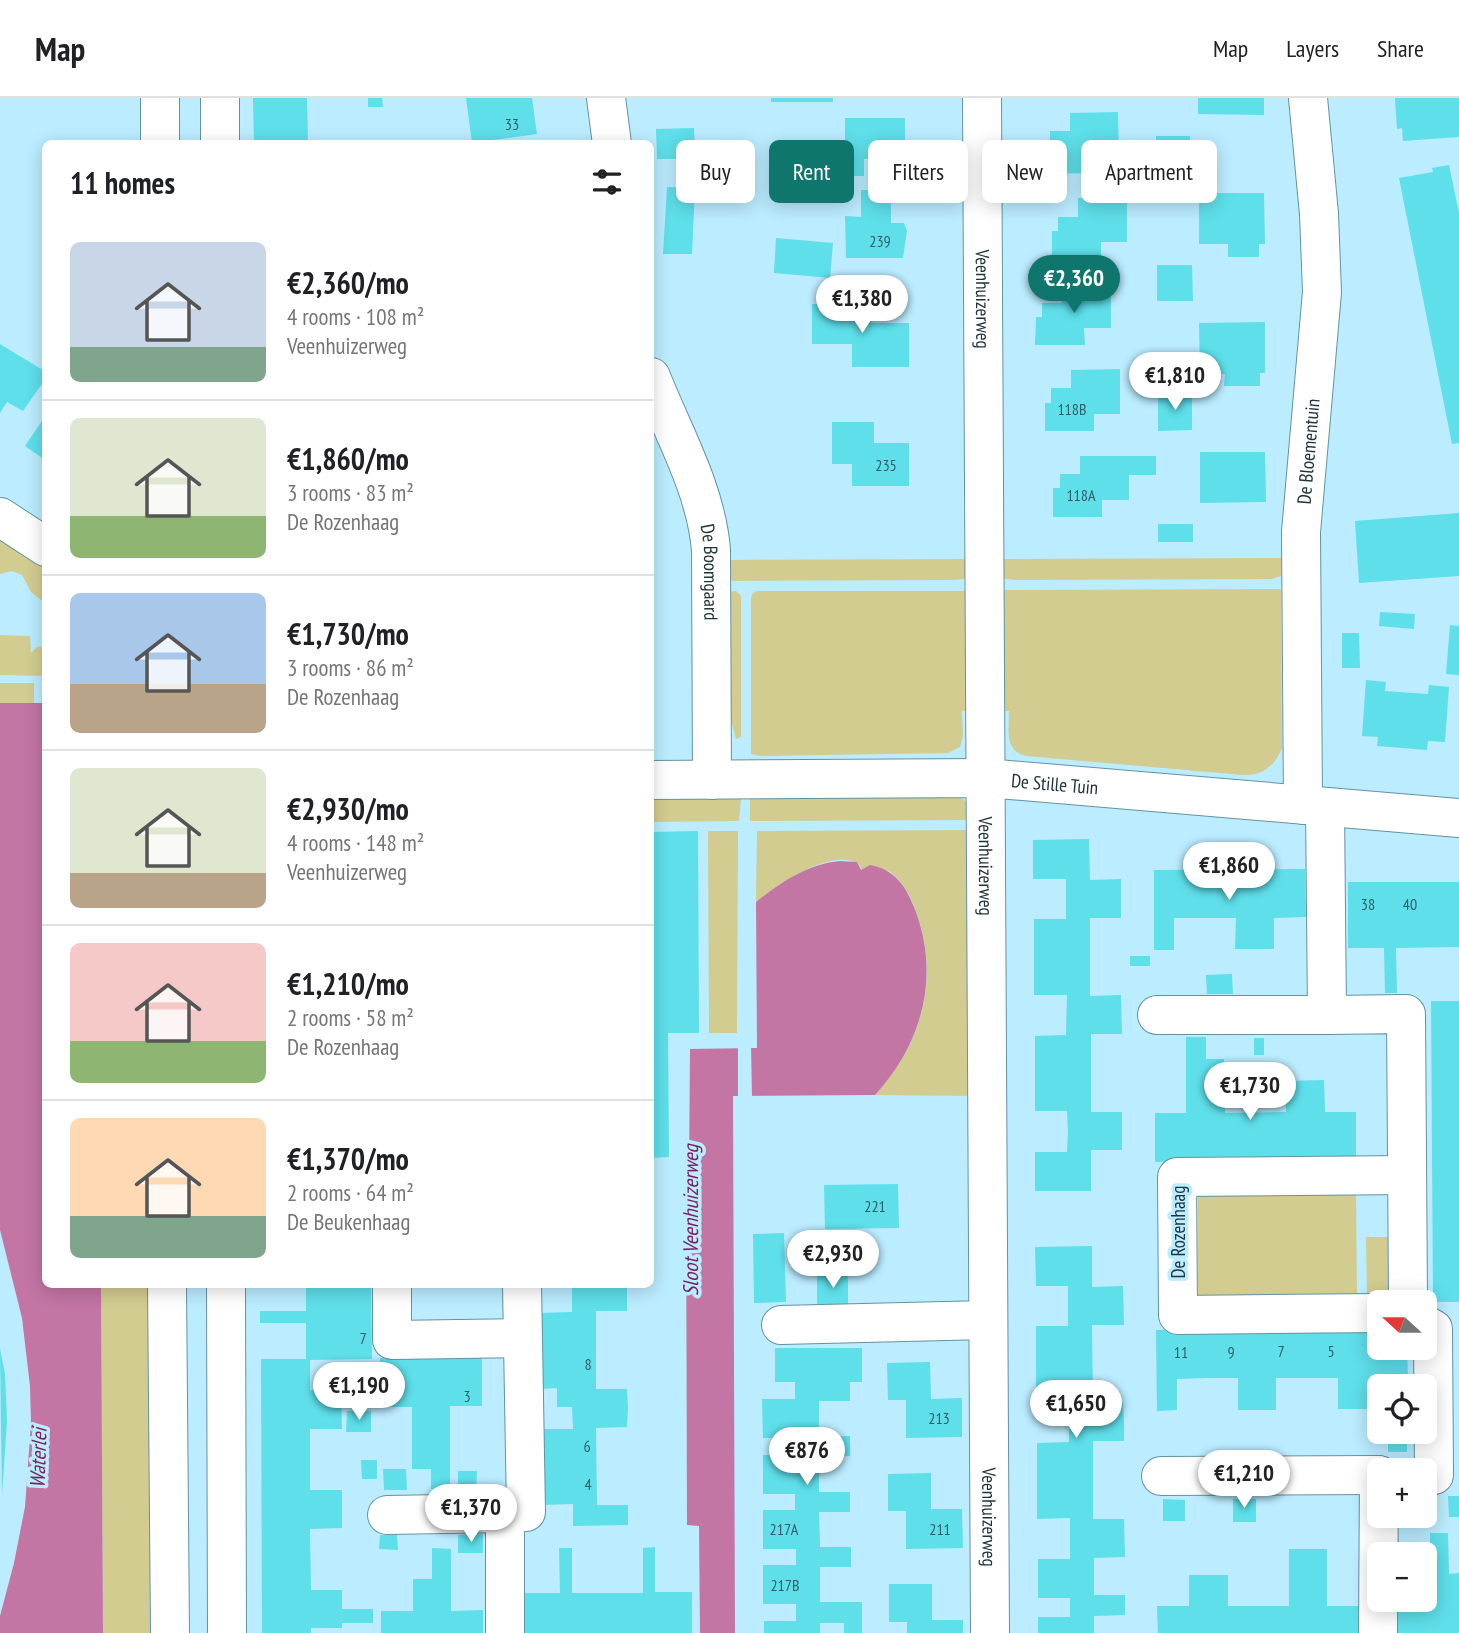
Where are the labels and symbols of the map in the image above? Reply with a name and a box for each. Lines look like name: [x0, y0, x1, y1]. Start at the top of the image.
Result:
house number: 33: [505, 114, 519, 134]
house number: 239: [869, 231, 891, 251]
street label: Veenhuizerweg: [971, 248, 995, 349]
pin: €2,360: [1017, 256, 1131, 315]
pin: €1,380: [805, 275, 919, 335]
pin: €1,810: [1118, 352, 1232, 412]
street label: De Bloementuin: [1291, 398, 1325, 505]
house number: 118B: [1057, 399, 1087, 419]
house number: 235: [875, 455, 897, 475]
house number: 118A: [1066, 485, 1096, 505]
street label: De Boomgaard: [695, 522, 723, 620]
street label: De Stille Tuin: [1010, 768, 1099, 799]
street label: Veenhuizerweg: [974, 815, 998, 916]
pin: €1,860: [1172, 842, 1286, 902]
house number: 38: [1361, 894, 1375, 914]
house number: 40: [1403, 894, 1417, 914]
pin: €1,730: [1193, 1062, 1307, 1122]
water label: Sloot Veenhuizerweg: [677, 1142, 704, 1296]
street label: De Rozenhaag: [1166, 1186, 1190, 1278]
house number: 221: [864, 1196, 886, 1216]
pin: €2,930: [776, 1230, 890, 1290]
north arrow: [1367, 1290, 1437, 1360]
house number: 7: [359, 1328, 367, 1348]
house number: 7: [1277, 1341, 1285, 1361]
house number: 5: [1327, 1341, 1335, 1361]
house number: 11: [1174, 1342, 1188, 1362]
house number: 9: [1227, 1342, 1235, 1362]
house number: 8: [584, 1354, 592, 1374]
pin: €1,190: [302, 1362, 416, 1422]
pin: €1,650: [1019, 1380, 1133, 1440]
house number: 3: [463, 1386, 471, 1406]
house number: 213: [928, 1408, 950, 1428]
water label: Waterlei: [23, 1425, 53, 1488]
pin: €876: [766, 1428, 848, 1487]
house number: 6: [583, 1436, 591, 1456]
pin: €1,210: [1187, 1450, 1301, 1510]
street label: Veenhuizerweg: [977, 1466, 1002, 1567]
house number: 4: [584, 1474, 592, 1494]
pin: €1,370: [414, 1484, 528, 1544]
house number: 217A: [770, 1519, 799, 1539]
house number: 211: [929, 1519, 951, 1539]
house number: 217B: [770, 1575, 800, 1595]

